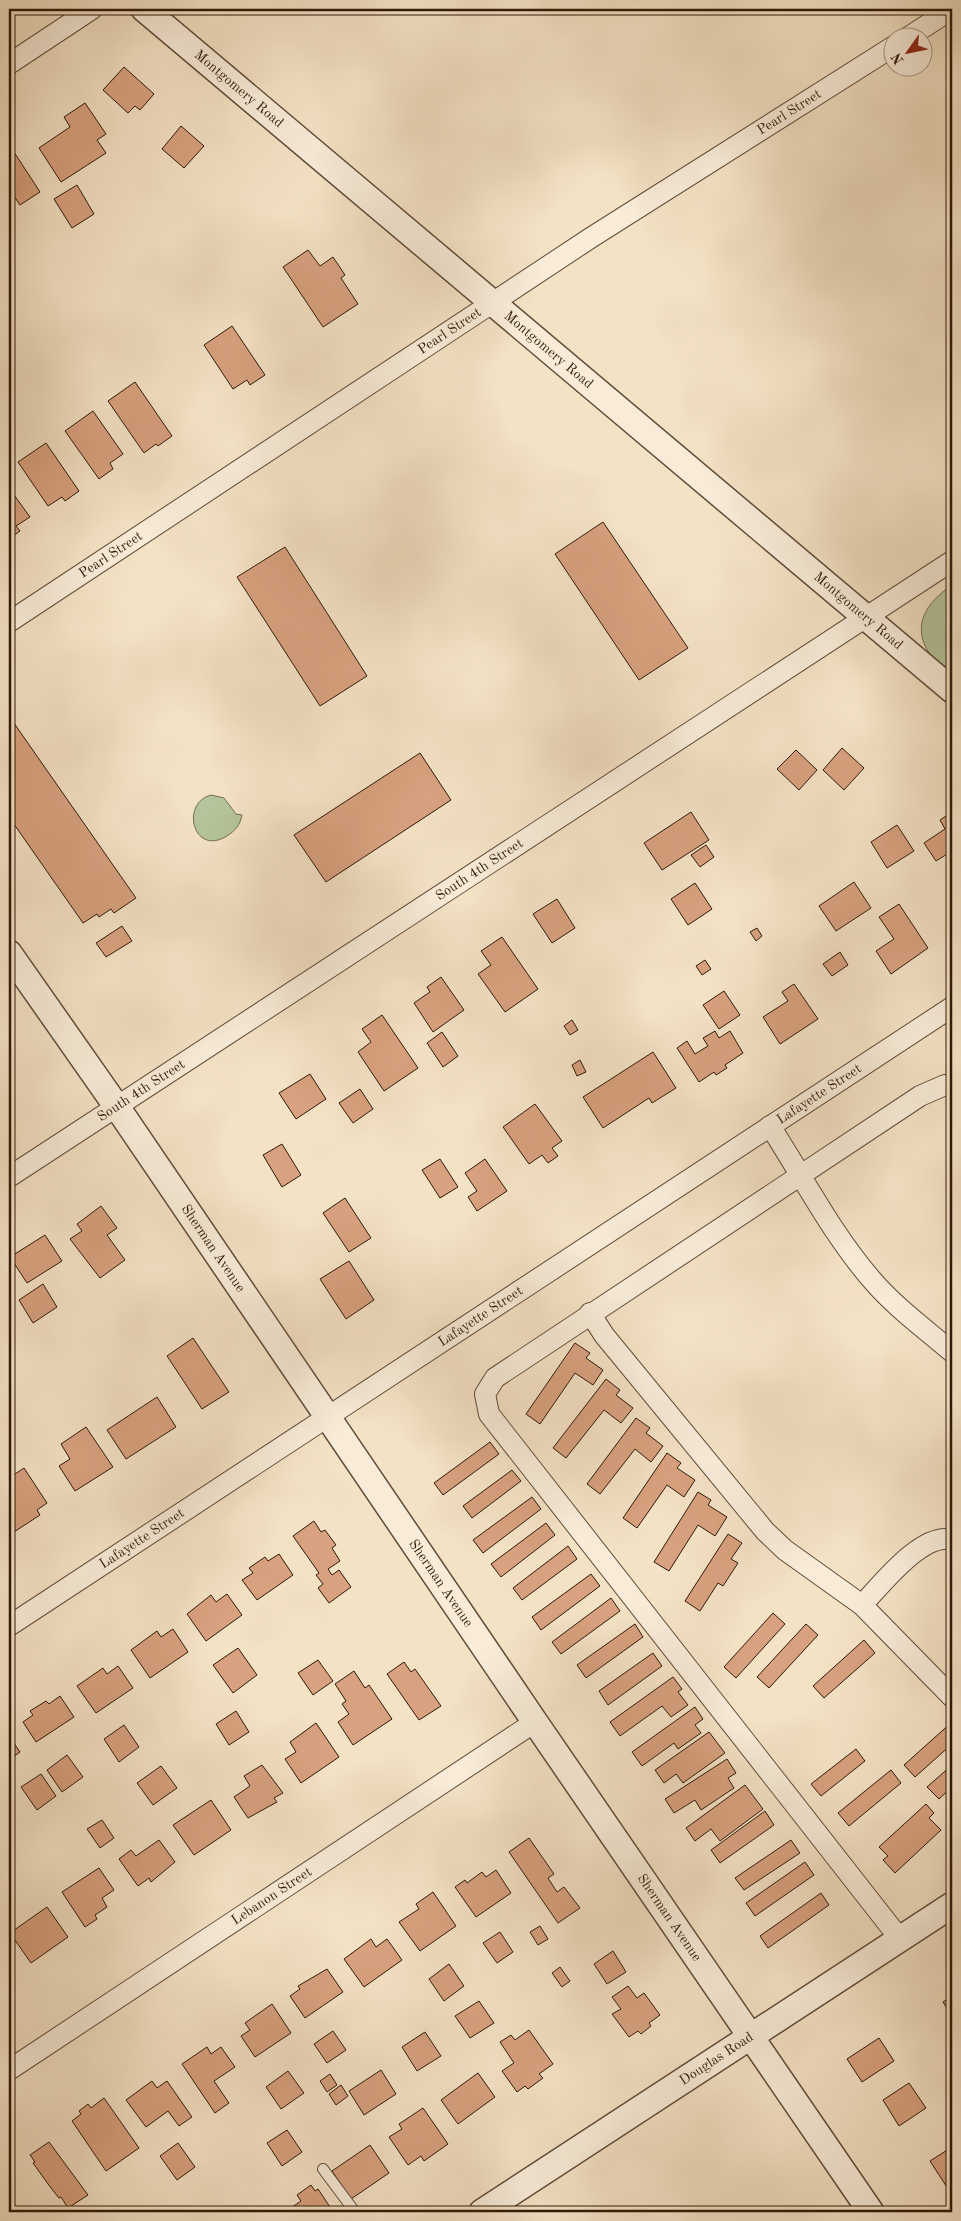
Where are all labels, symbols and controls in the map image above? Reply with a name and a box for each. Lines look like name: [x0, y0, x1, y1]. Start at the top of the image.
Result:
north arrow: [884, 28, 934, 78]
street label: Montgomery Road: [192, 48, 286, 130]
text: N: [889, 50, 907, 67]
street label: Pearl Street: [755, 87, 824, 138]
street label: Pearl Street: [415, 305, 484, 357]
street label: Montgomery Road: [501, 309, 596, 391]
street label: Pearl Street: [77, 529, 145, 581]
street label: Montgomery Road: [811, 570, 905, 652]
street label: South 4th Street: [433, 836, 526, 903]
street label: South 4th Street: [95, 1057, 188, 1124]
street label: Lafayette Street: [774, 1061, 864, 1127]
street label: Sherman Avenue: [178, 1202, 248, 1295]
street label: Lafayette Street: [436, 1284, 525, 1349]
street label: Lafayette Street: [97, 1506, 187, 1572]
street label: Sherman Avenue: [406, 1537, 475, 1630]
street label: Lebanon Street: [229, 1865, 314, 1928]
street label: Sherman Avenue: [634, 1871, 704, 1964]
street label: Douglas Road: [677, 2030, 756, 2088]

